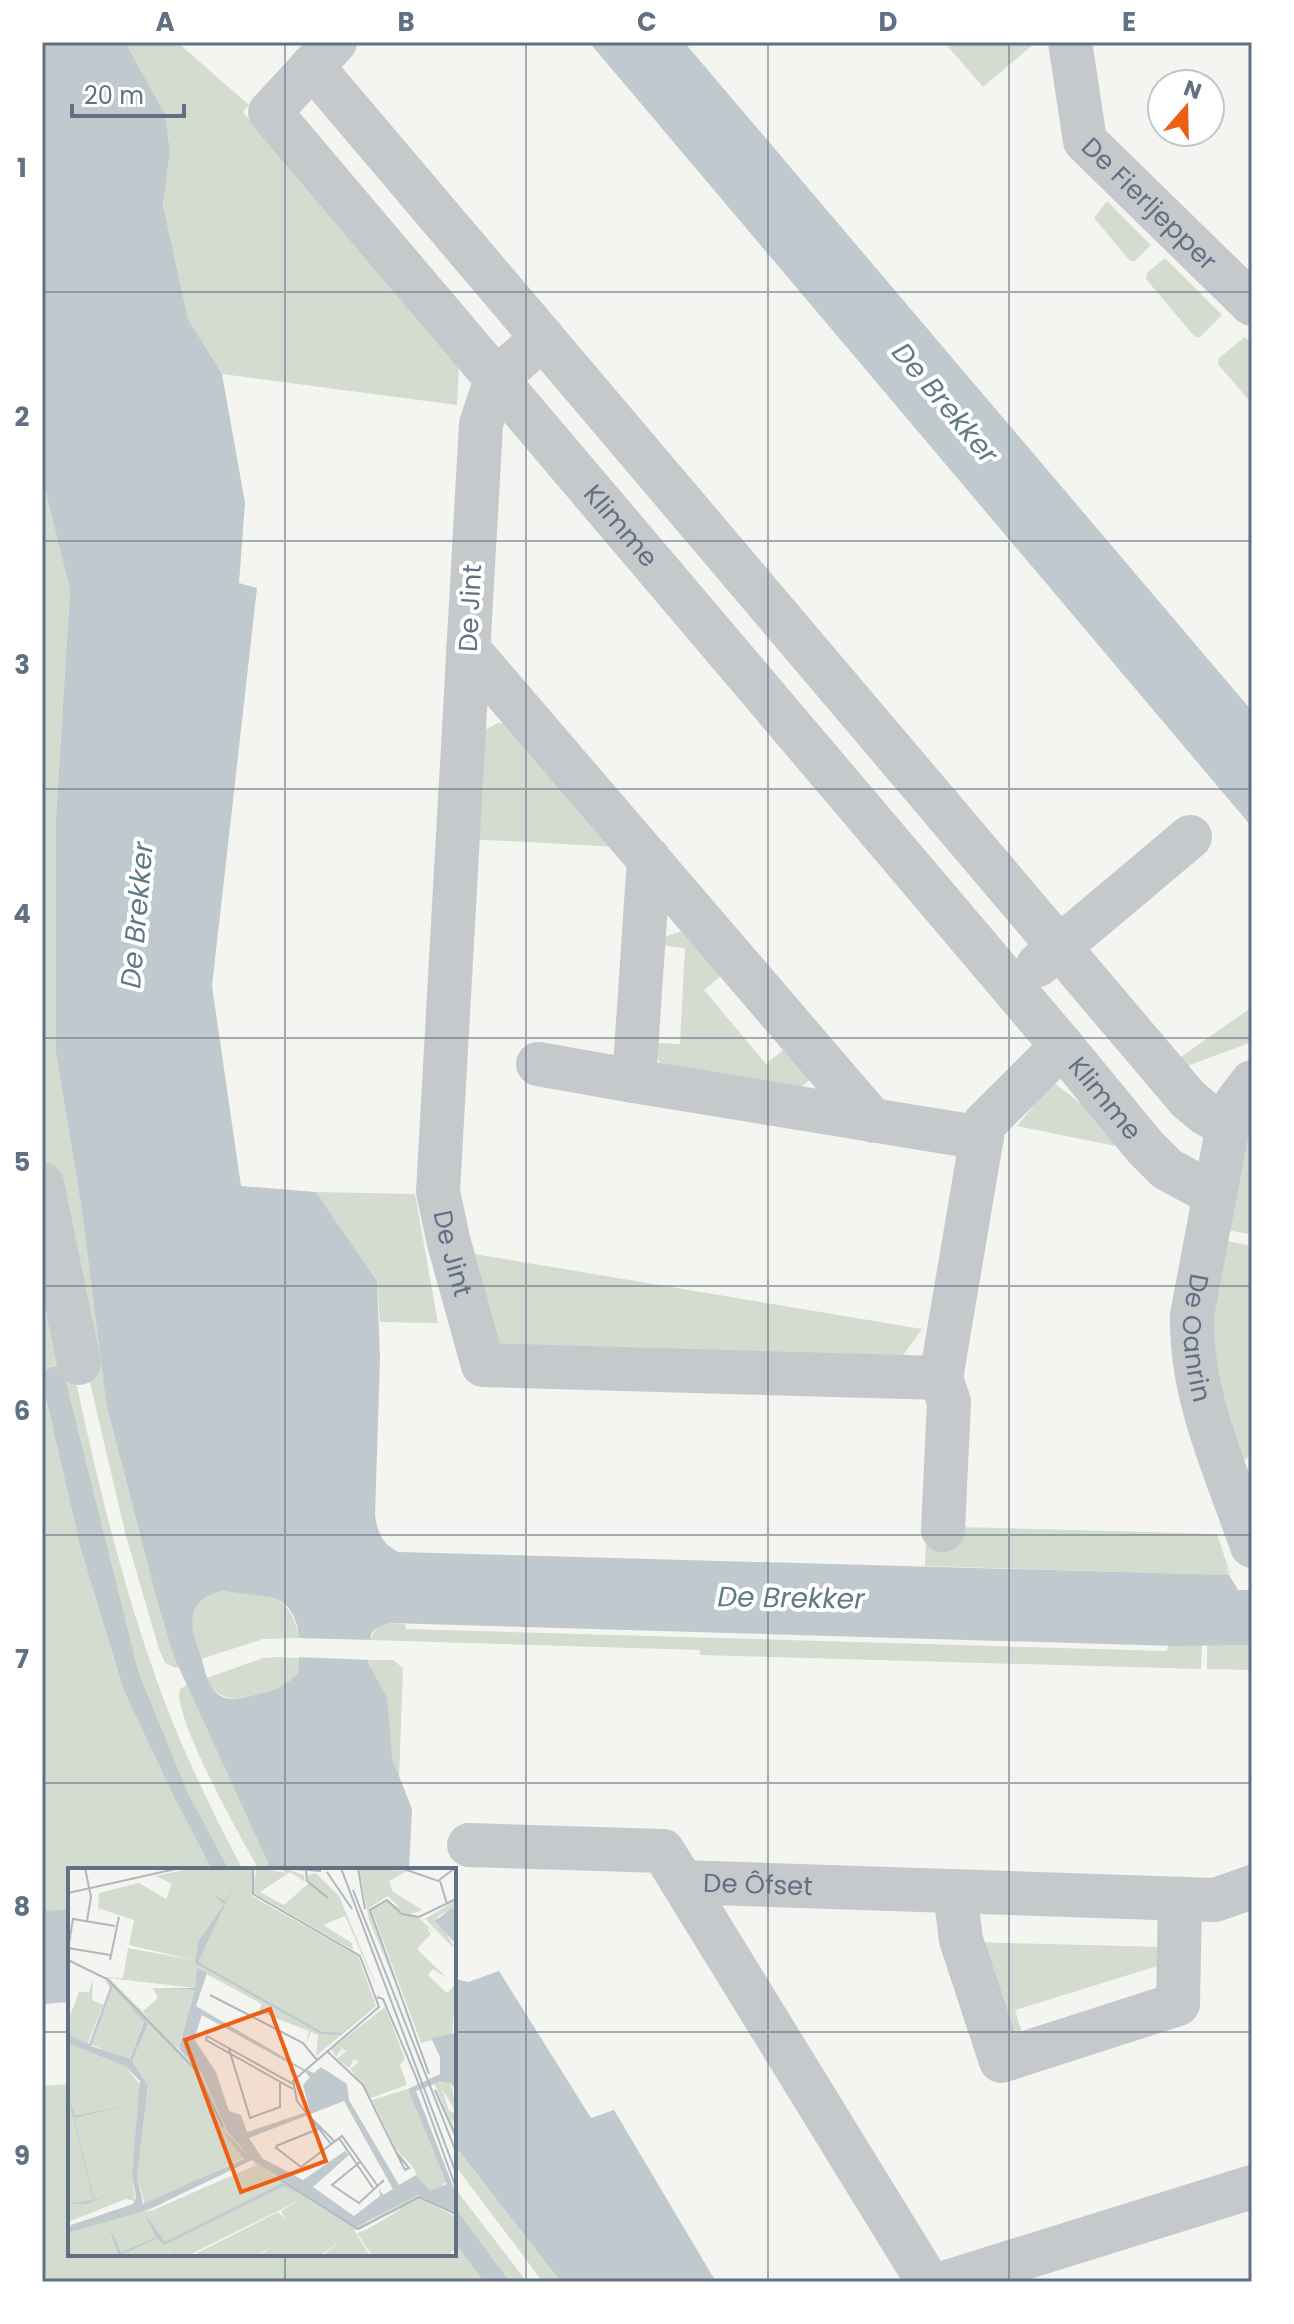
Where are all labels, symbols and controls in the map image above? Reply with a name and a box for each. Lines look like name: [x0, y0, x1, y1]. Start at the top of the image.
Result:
text: A: [155, 4, 175, 40]
text: B: [397, 4, 415, 40]
text: C: [637, 4, 657, 40]
text: D: [879, 4, 898, 40]
text: E: [1122, 4, 1136, 40]
scale bar: [72, 68, 184, 118]
north arrow: [1146, 68, 1226, 148]
text: N: [1180, 72, 1206, 107]
text: 20 m: [84, 79, 144, 112]
street label: De Fierljepper: [1073, 129, 1225, 278]
text: 1: [17, 150, 27, 186]
water label: De Brekker: [883, 334, 1008, 472]
text: 2: [15, 399, 30, 435]
street label: Klimme: [575, 477, 666, 575]
street label: De Jint: [450, 563, 490, 653]
text: 3: [14, 647, 30, 683]
water label: De Brekker: [111, 839, 163, 990]
text: 4: [13, 896, 31, 932]
street label: Klimme: [1060, 1049, 1150, 1148]
text: 5: [14, 1144, 30, 1180]
street label: De Jint: [424, 1207, 481, 1301]
street label: De Oanrin: [1174, 1271, 1220, 1405]
text: 6: [14, 1393, 30, 1429]
water label: De Brekker: [717, 1577, 865, 1619]
text: 7: [15, 1641, 29, 1677]
street label: De Ôfset: [703, 1865, 813, 1904]
inset map: [68, 1868, 456, 2256]
text: 8: [14, 1889, 30, 1925]
text: 9: [14, 2138, 30, 2174]

